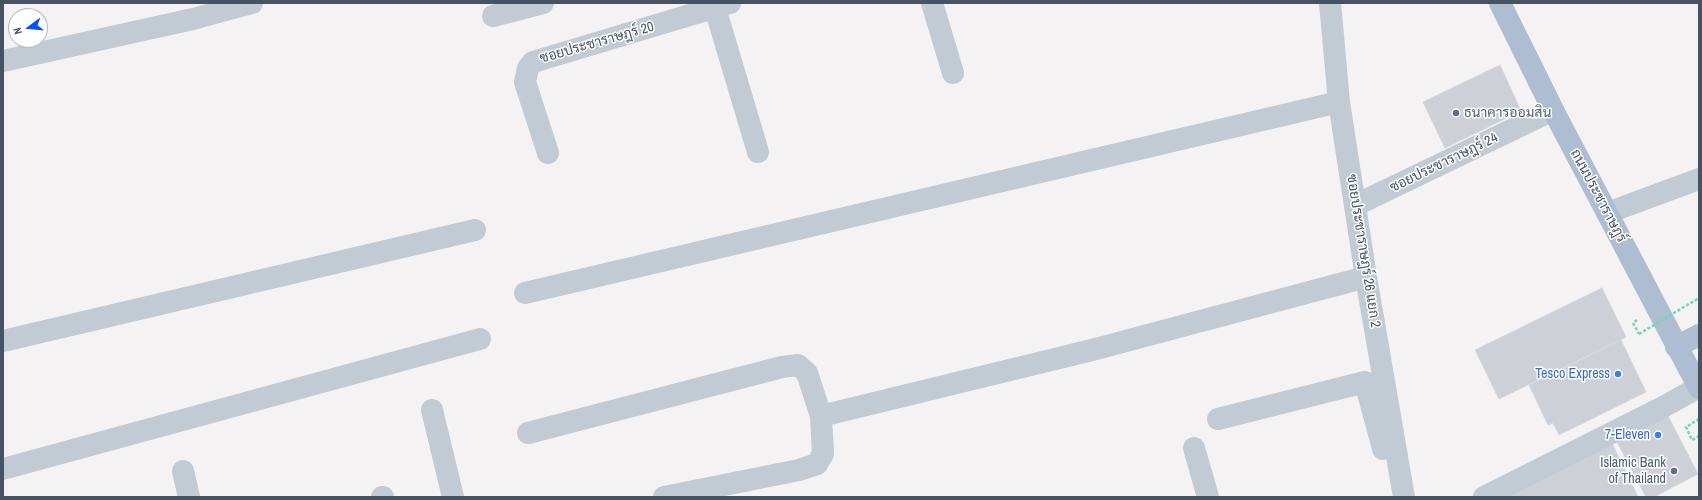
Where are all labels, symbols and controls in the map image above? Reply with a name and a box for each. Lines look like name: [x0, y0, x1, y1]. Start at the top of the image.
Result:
north arrow: [8, 8, 48, 48]
street label: ซอยประชาราษฎร์ 20: [538, 19, 656, 67]
text: N: [10, 26, 25, 36]
place label: ธนาคารออมสิน: [1464, 105, 1551, 121]
marker: ธนาคารออมสิน: [1451, 108, 1461, 118]
street label: ซอยประชาราษฎร์ 24: [1387, 130, 1501, 196]
street label: ถนนประชาราษฎร์: [1566, 147, 1630, 245]
street label: ซอยประชาราษฎร์ 26 แยก 2: [1343, 173, 1383, 329]
place label: Tesco Express: [1535, 366, 1610, 382]
marker: Tesco Express: [1613, 369, 1623, 379]
place label: 7-Eleven: [1605, 427, 1650, 443]
marker: 7-Eleven: [1653, 430, 1663, 440]
place label: Islamic Bank of Thailand: [1600, 455, 1666, 488]
marker: Islamic Bank of Thailand: [1669, 466, 1679, 476]

